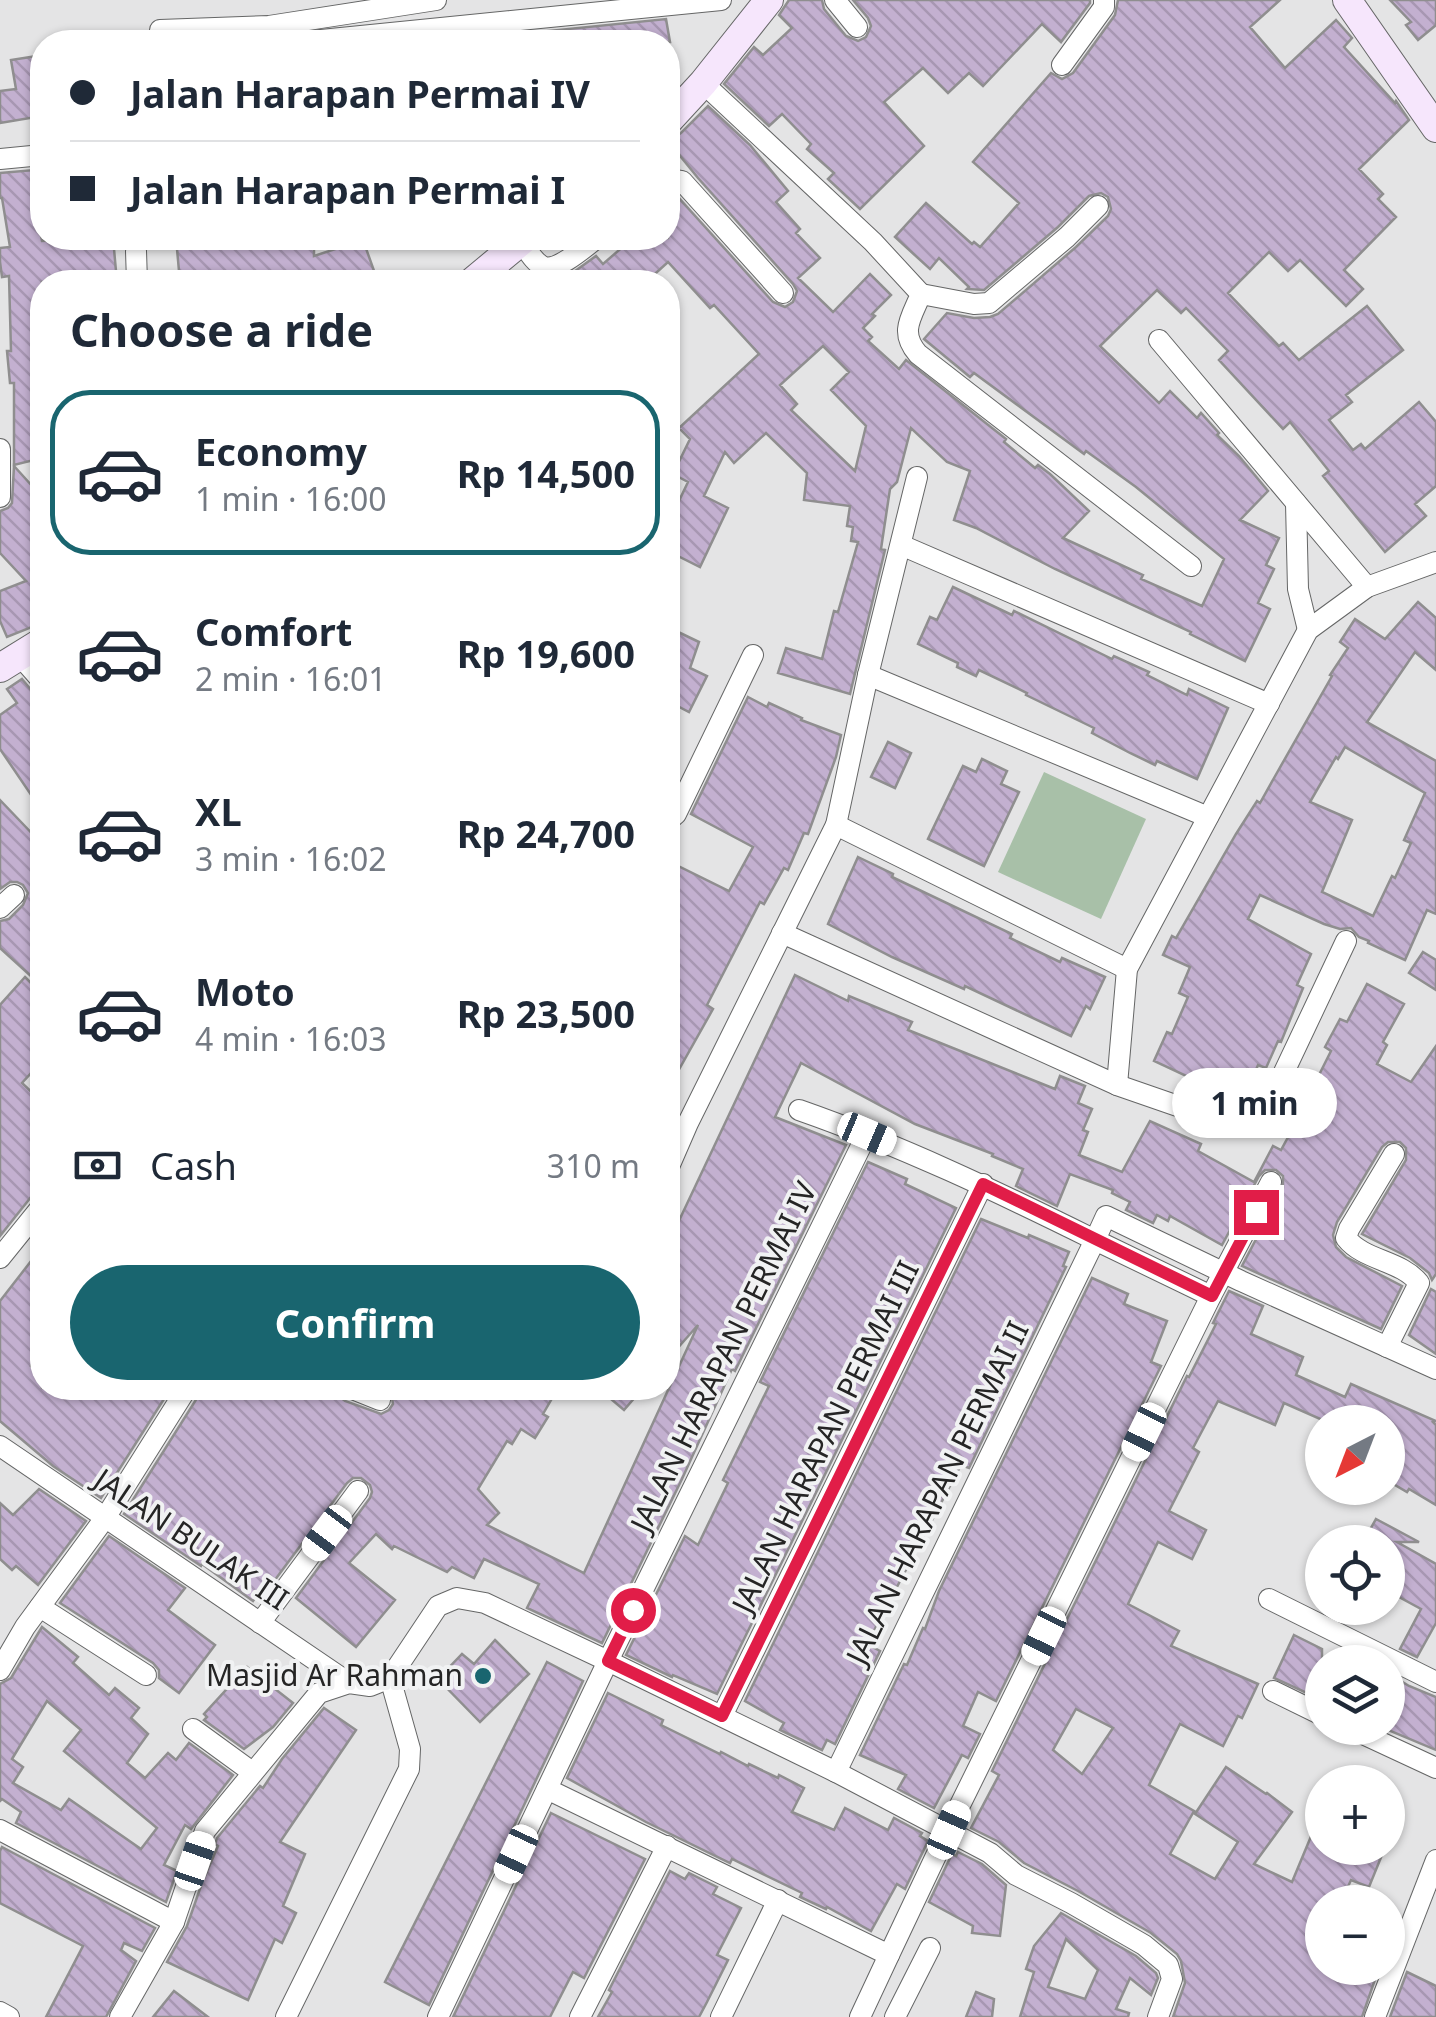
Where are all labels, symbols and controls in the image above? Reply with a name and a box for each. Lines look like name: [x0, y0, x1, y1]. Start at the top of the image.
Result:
text: Jalan Harapan Permai IV: [130, 67, 590, 119]
text: Jalan Harapan Permai I: [130, 163, 565, 215]
text: Choose a ride: [70, 299, 373, 360]
text: Economy: [195, 425, 367, 477]
icon: car: [75, 428, 165, 518]
text: Rp 14,500: [457, 447, 635, 499]
text: 1 min · 16:00: [195, 477, 387, 520]
text: Comfort: [195, 605, 352, 657]
icon: car: [75, 608, 165, 698]
text: Rp 19,600: [457, 627, 635, 679]
text: 2 min · 16:01: [195, 657, 387, 700]
text: XL: [195, 785, 242, 837]
icon: car: [75, 788, 165, 878]
text: Rp 24,700: [457, 807, 635, 859]
text: 3 min · 16:02: [195, 837, 387, 880]
text: Moto: [195, 965, 295, 1017]
icon: car: [75, 968, 165, 1058]
text: Rp 23,500: [457, 987, 635, 1039]
text: 4 min · 16:03: [195, 1017, 387, 1060]
callout: 1 min: [1174, 1067, 1338, 1137]
text: 1 min: [1210, 1081, 1299, 1124]
car: [834, 1108, 900, 1160]
icon: cash: [70, 1138, 125, 1193]
text: Cash: [150, 1139, 237, 1191]
text: 310 m: [547, 1144, 640, 1187]
street label: JALAN HARAPAN PERMAI IV: [619, 1175, 825, 1541]
route end: [1234, 1190, 1279, 1235]
street label: JALAN HARAPAN PERMAI III: [720, 1254, 928, 1622]
button: Confirm: [70, 1265, 640, 1380]
street label: JALAN HARAPAN PERMAI II: [834, 1314, 1038, 1673]
car: [1117, 1398, 1171, 1466]
north arrow: [1305, 1405, 1405, 1505]
map controls: [1305, 1405, 1405, 1985]
street label: JALAN BULAK III: [84, 1457, 297, 1619]
car: [297, 1500, 357, 1566]
button: locate: [1305, 1525, 1405, 1625]
route start: [611, 1588, 656, 1633]
car: [1017, 1602, 1071, 1670]
button: layers: [1305, 1645, 1405, 1745]
place label: Masjid Ar Rahman: [206, 1654, 463, 1695]
marker: Masjid Ar Rahman: [472, 1665, 494, 1687]
button: +: [1305, 1765, 1405, 1865]
car: [923, 1796, 975, 1864]
car: [490, 1820, 542, 1888]
car: [171, 1828, 219, 1894]
button: −: [1305, 1885, 1405, 1985]

